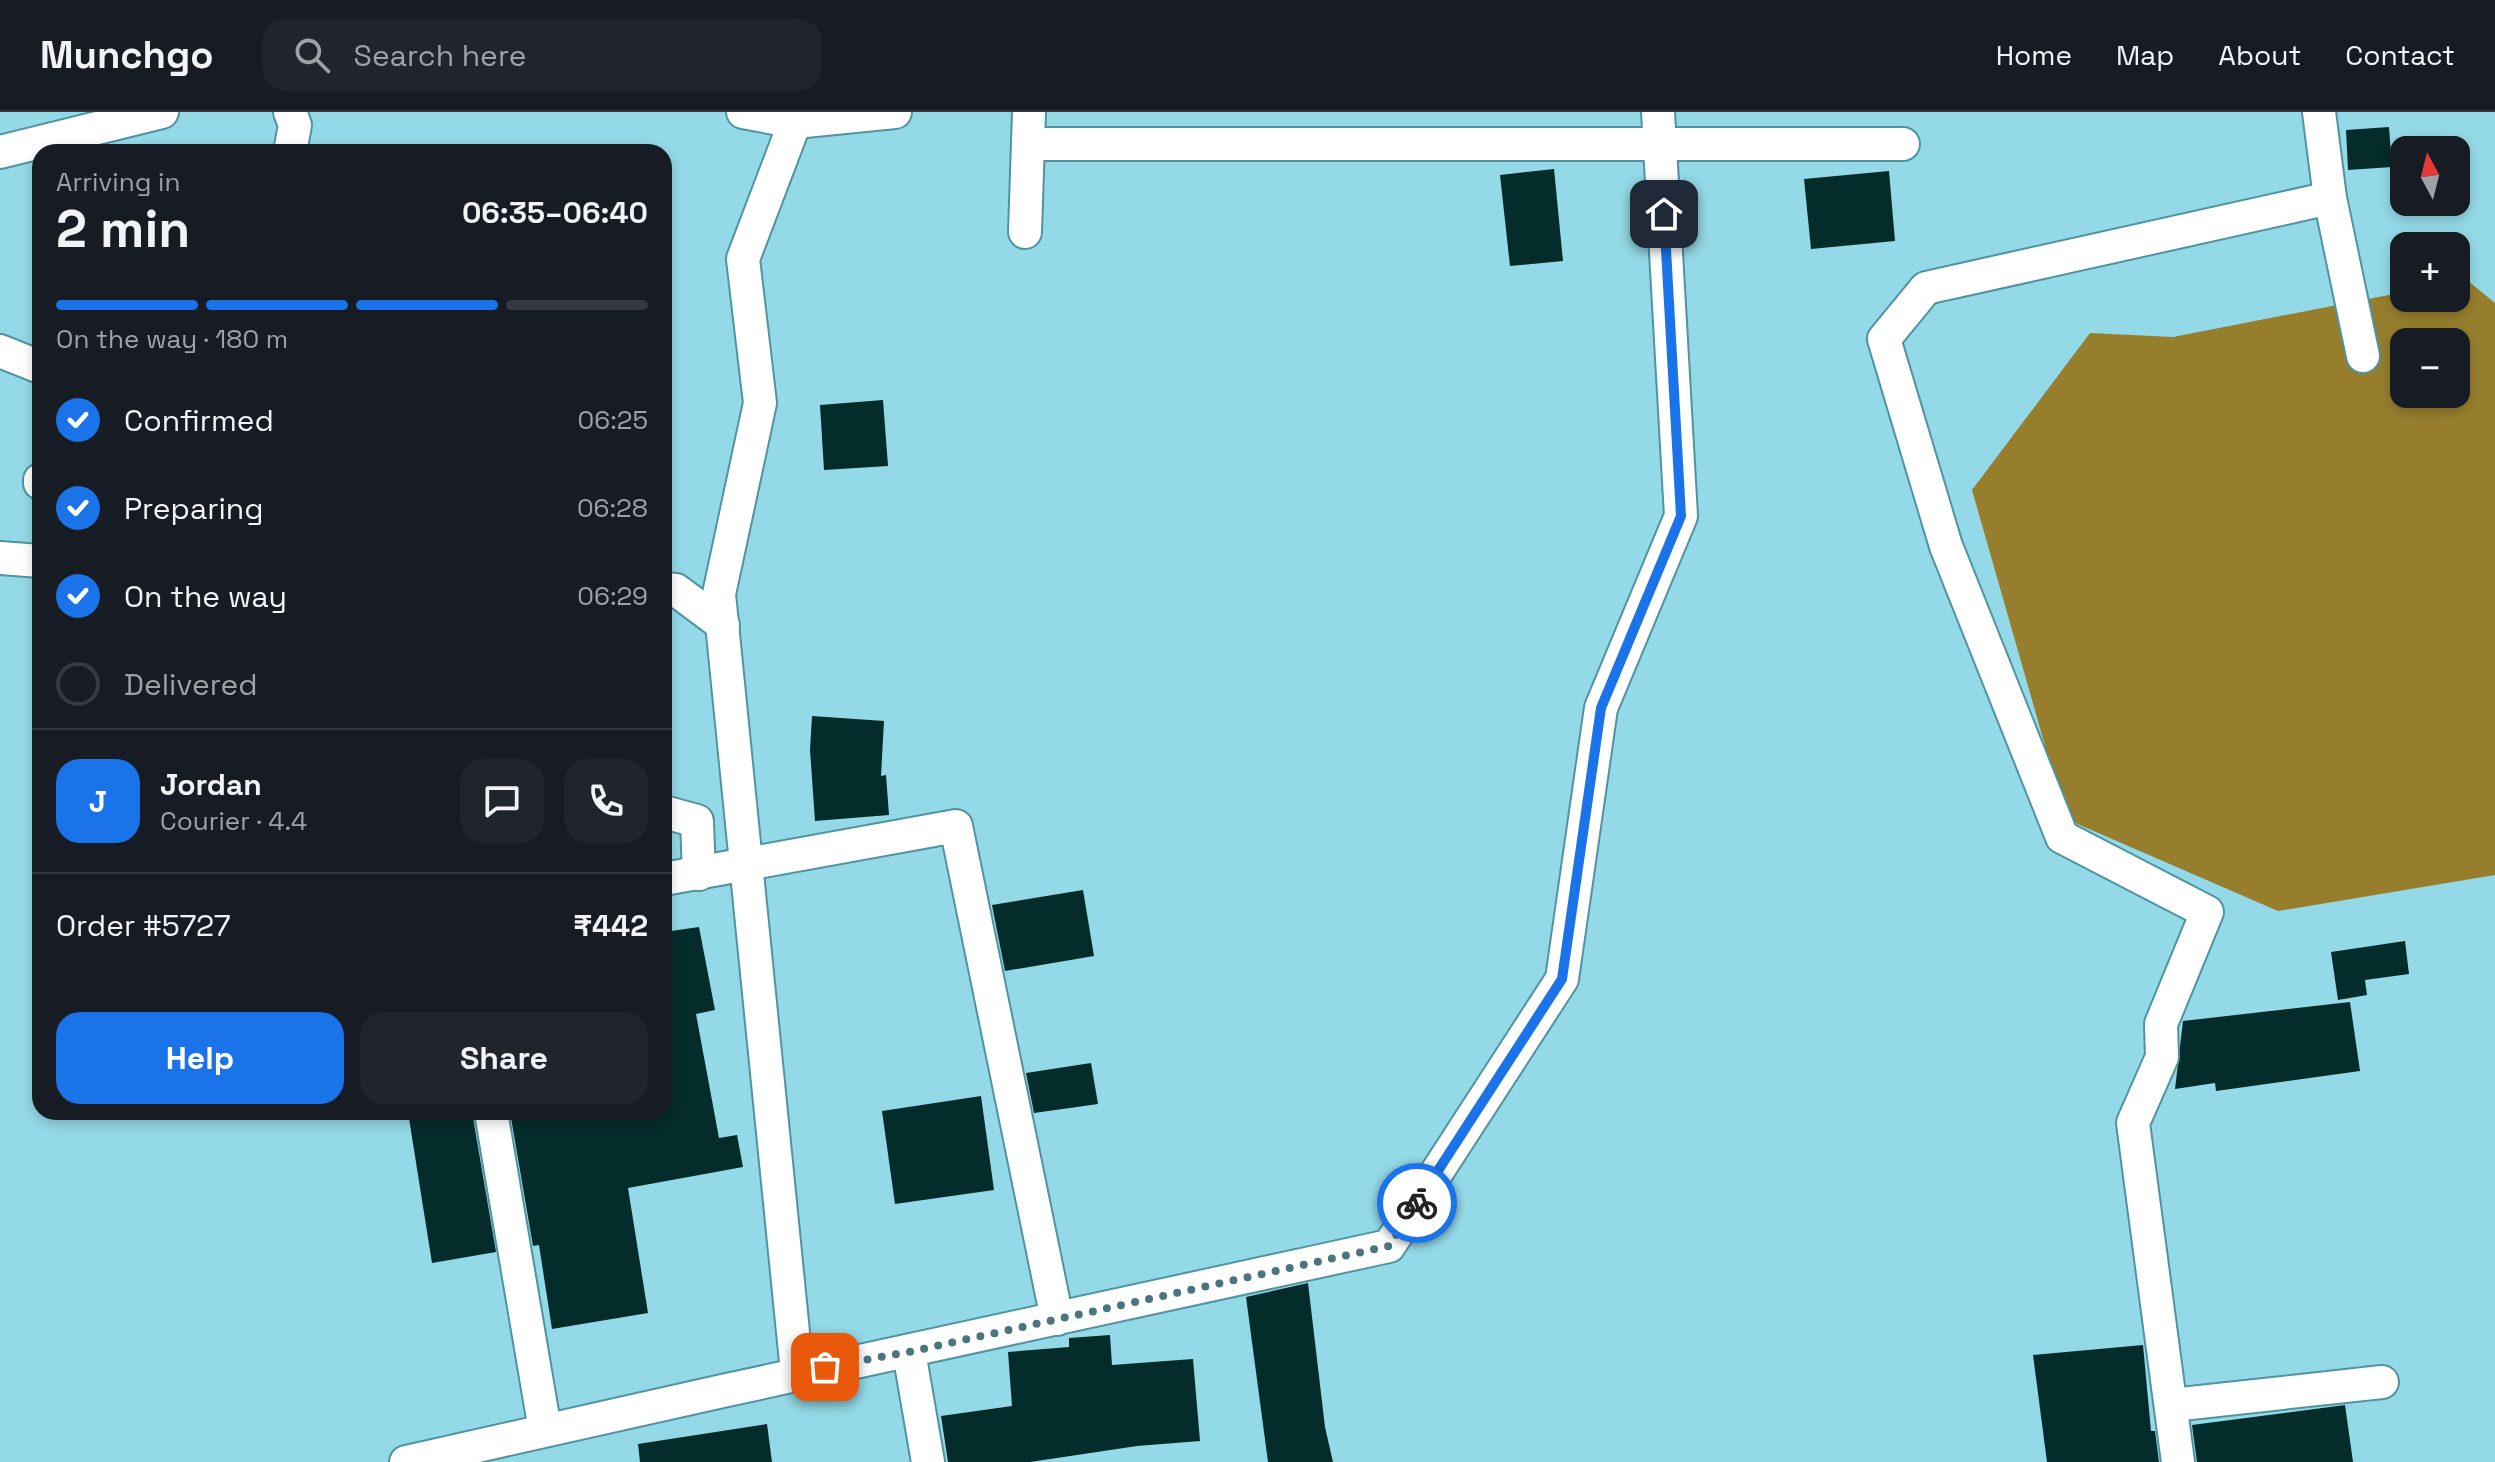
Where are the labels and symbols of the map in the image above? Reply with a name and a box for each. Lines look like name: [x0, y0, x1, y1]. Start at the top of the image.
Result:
north arrow: [2390, 136, 2470, 216]
pin: [1630, 180, 1698, 248]
courier: [1377, 1163, 1457, 1243]
pin: [791, 1333, 859, 1401]

